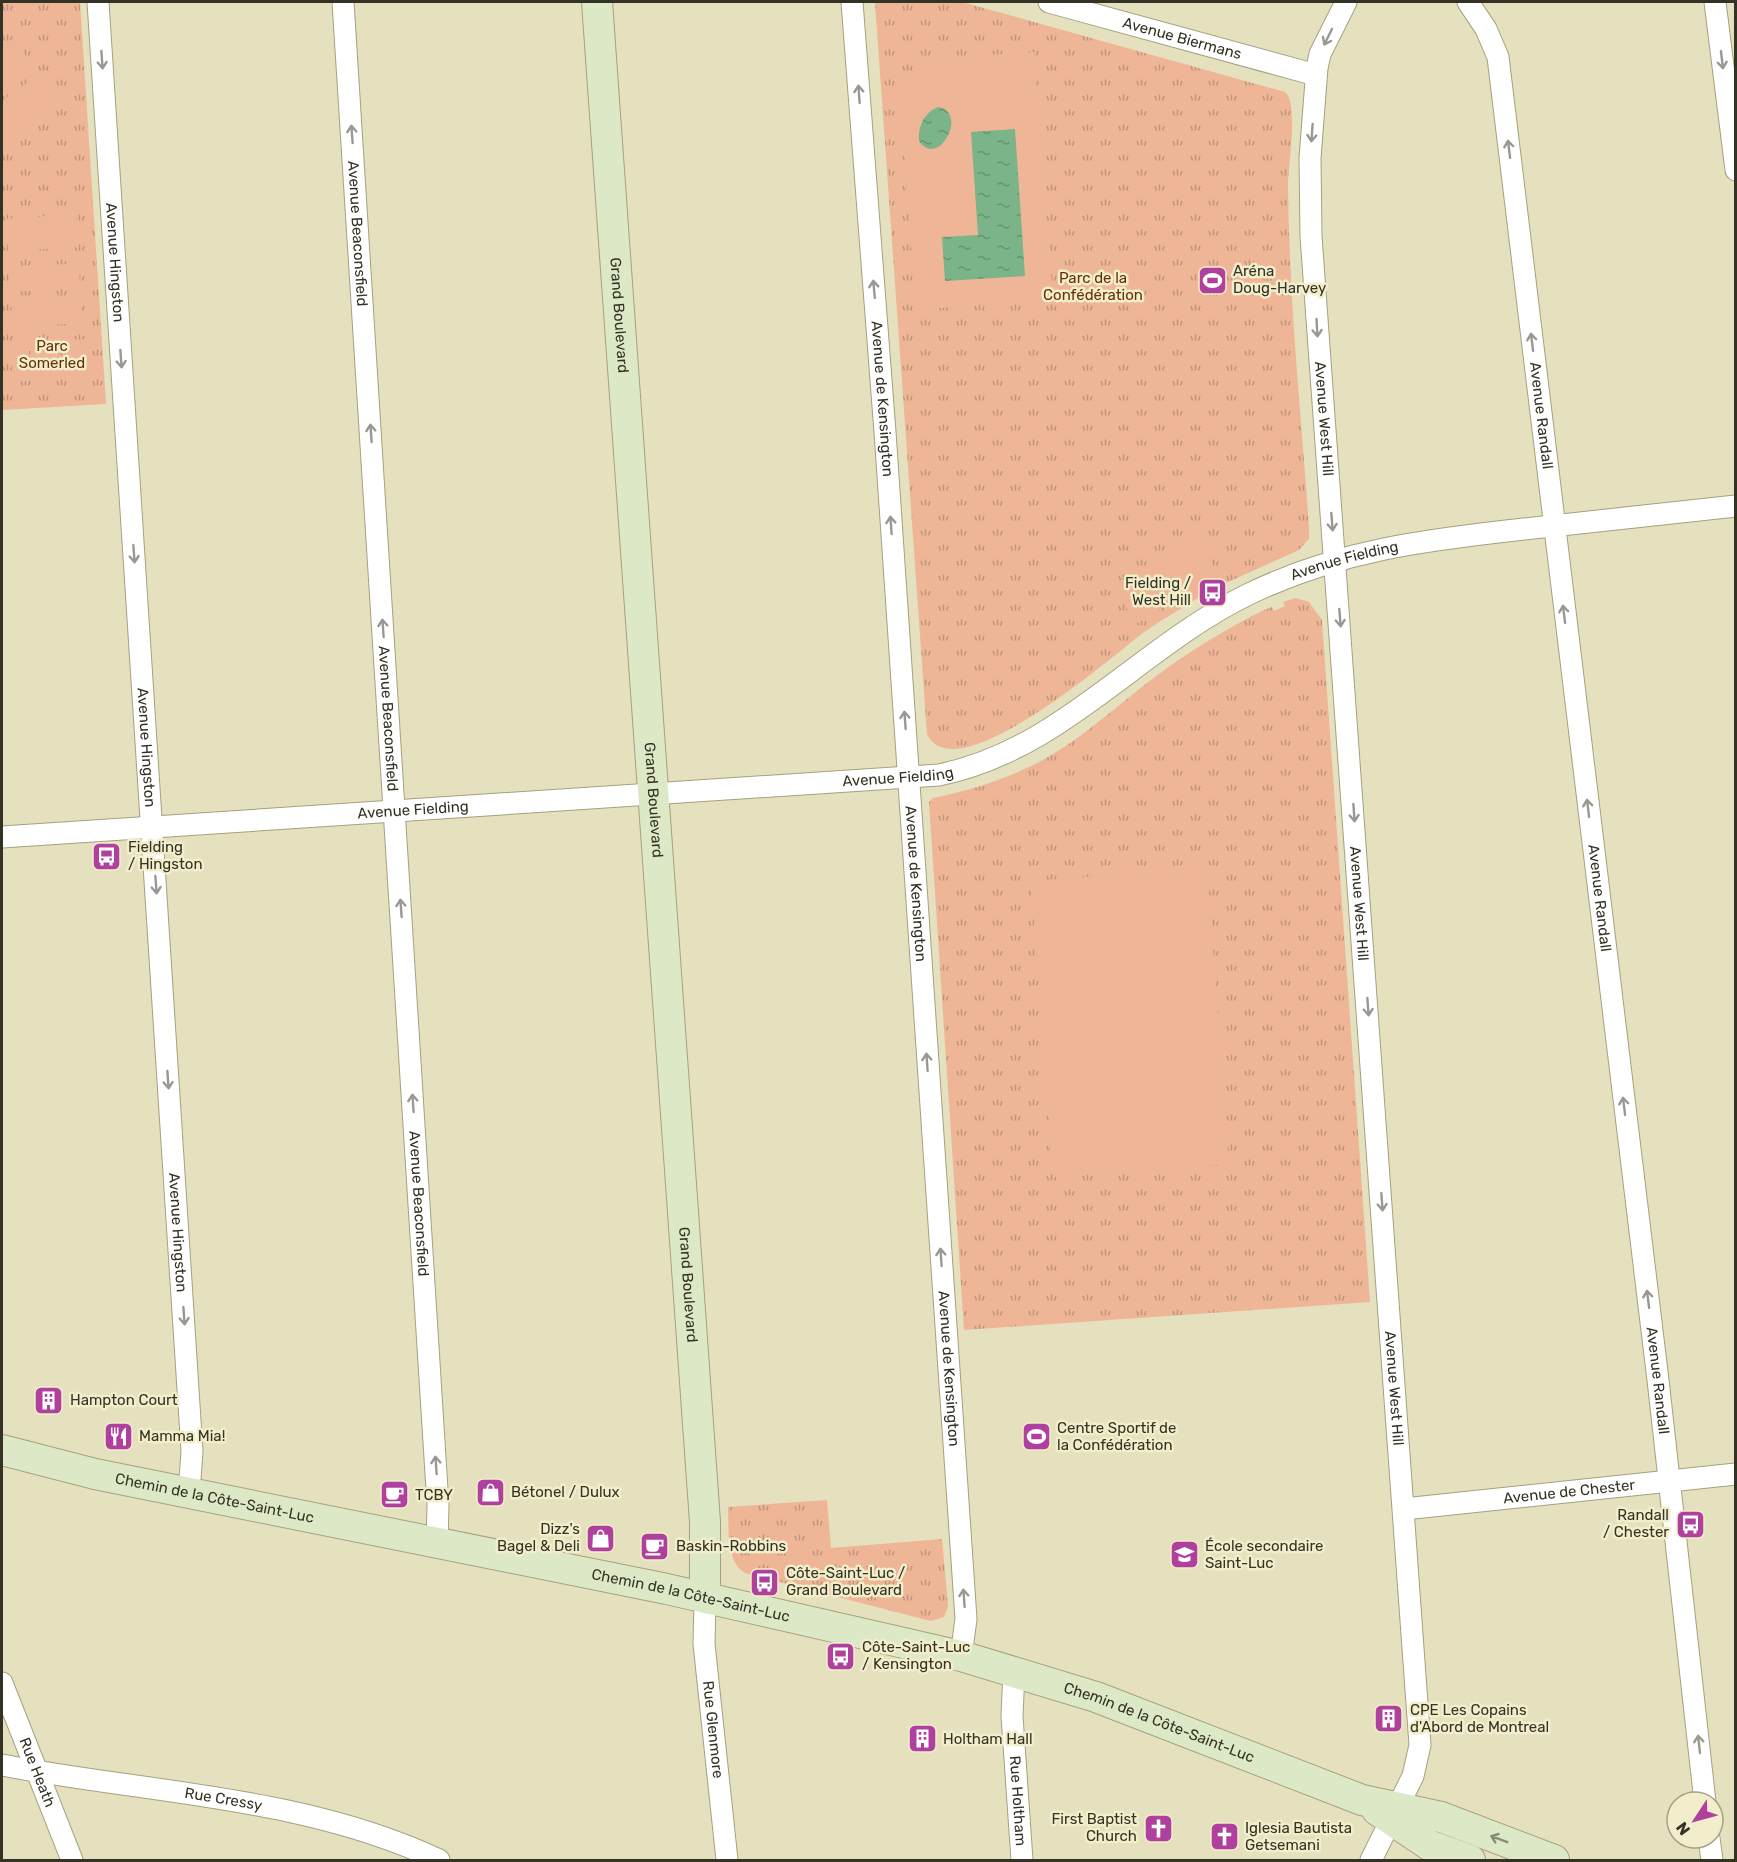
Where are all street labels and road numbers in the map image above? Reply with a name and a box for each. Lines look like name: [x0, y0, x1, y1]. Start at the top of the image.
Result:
street label: Avenue Biermans: [1121, 14, 1244, 63]
street label: Avenue Beaconsfield: [344, 160, 371, 307]
street label: Avenue Hingston: [102, 202, 128, 323]
street label: Grand Boulevard: [606, 257, 632, 374]
street label: Avenue de Kensington: [868, 320, 897, 477]
street label: Avenue West Hill: [1311, 361, 1337, 477]
street label: Avenue Randall: [1526, 361, 1557, 470]
street label: Avenue Fielding: [1288, 537, 1400, 584]
street label: Avenue Beaconsfield: [375, 645, 402, 792]
street label: Avenue Hingston: [133, 687, 159, 808]
street label: Grand Boulevard: [641, 741, 667, 859]
street label: Avenue Fielding: [842, 763, 955, 790]
street label: Avenue Fielding: [357, 797, 469, 822]
street label: Avenue de Kensington: [902, 805, 930, 962]
street label: Avenue Randall: [1584, 843, 1615, 953]
street label: Avenue West Hill: [1346, 846, 1372, 962]
street label: Avenue Beaconsfield: [405, 1130, 433, 1277]
street label: Avenue Hingston: [165, 1172, 191, 1293]
street label: Grand Boulevard: [675, 1226, 701, 1343]
street label: Avenue de Kensington: [935, 1290, 963, 1447]
street label: Avenue Randall: [1643, 1326, 1673, 1435]
street label: Avenue West Hill: [1381, 1330, 1407, 1446]
street label: Chemin de la Côte-Saint-Luc: [114, 1469, 316, 1527]
street label: Avenue de Chester: [1502, 1476, 1636, 1507]
street label: Chemin de la Côte-Saint-Luc: [590, 1565, 792, 1626]
street label: Chemin de la Côte-Saint-Luc: [1061, 1679, 1257, 1766]
street label: Rue Glenmore: [699, 1680, 727, 1779]
street label: Rue Heath: [15, 1735, 59, 1810]
street label: Rue Holtham: [1006, 1755, 1030, 1847]
street label: Rue Cressy: [183, 1784, 264, 1815]

